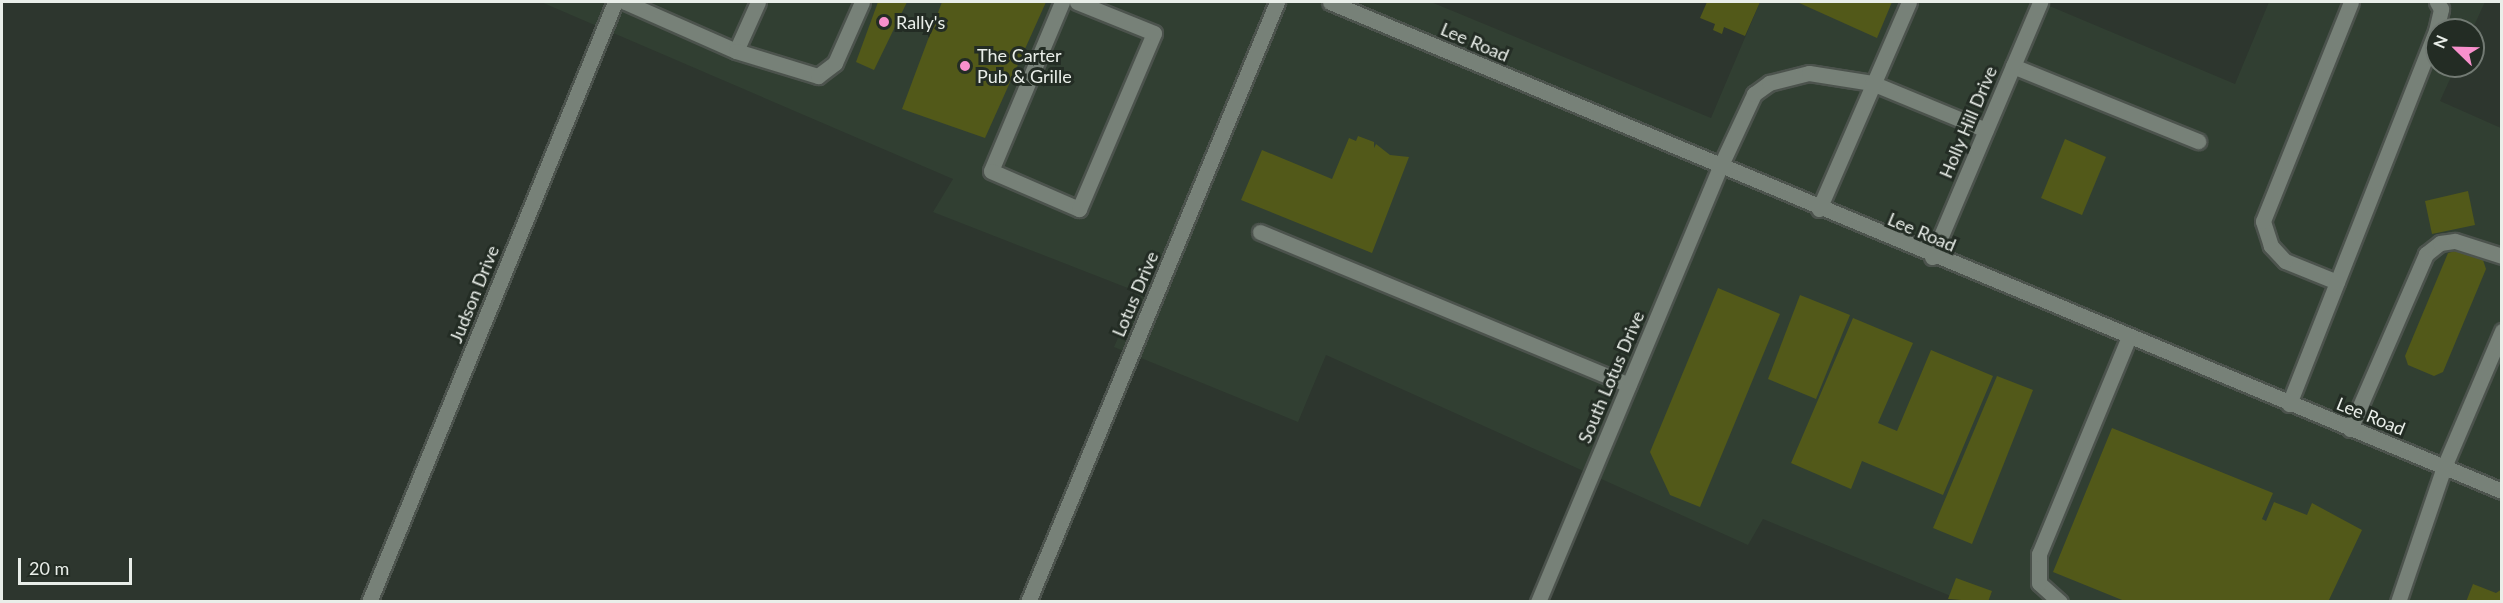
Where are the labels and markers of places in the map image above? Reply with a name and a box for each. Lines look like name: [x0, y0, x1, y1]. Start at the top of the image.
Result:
place label: Rally's: [896, 11, 945, 33]
marker: Rally's: [877, 15, 891, 29]
place label: The Carter Pub & Grille: [977, 45, 1072, 88]
marker: The Carter Pub & Grille: [958, 59, 972, 73]

